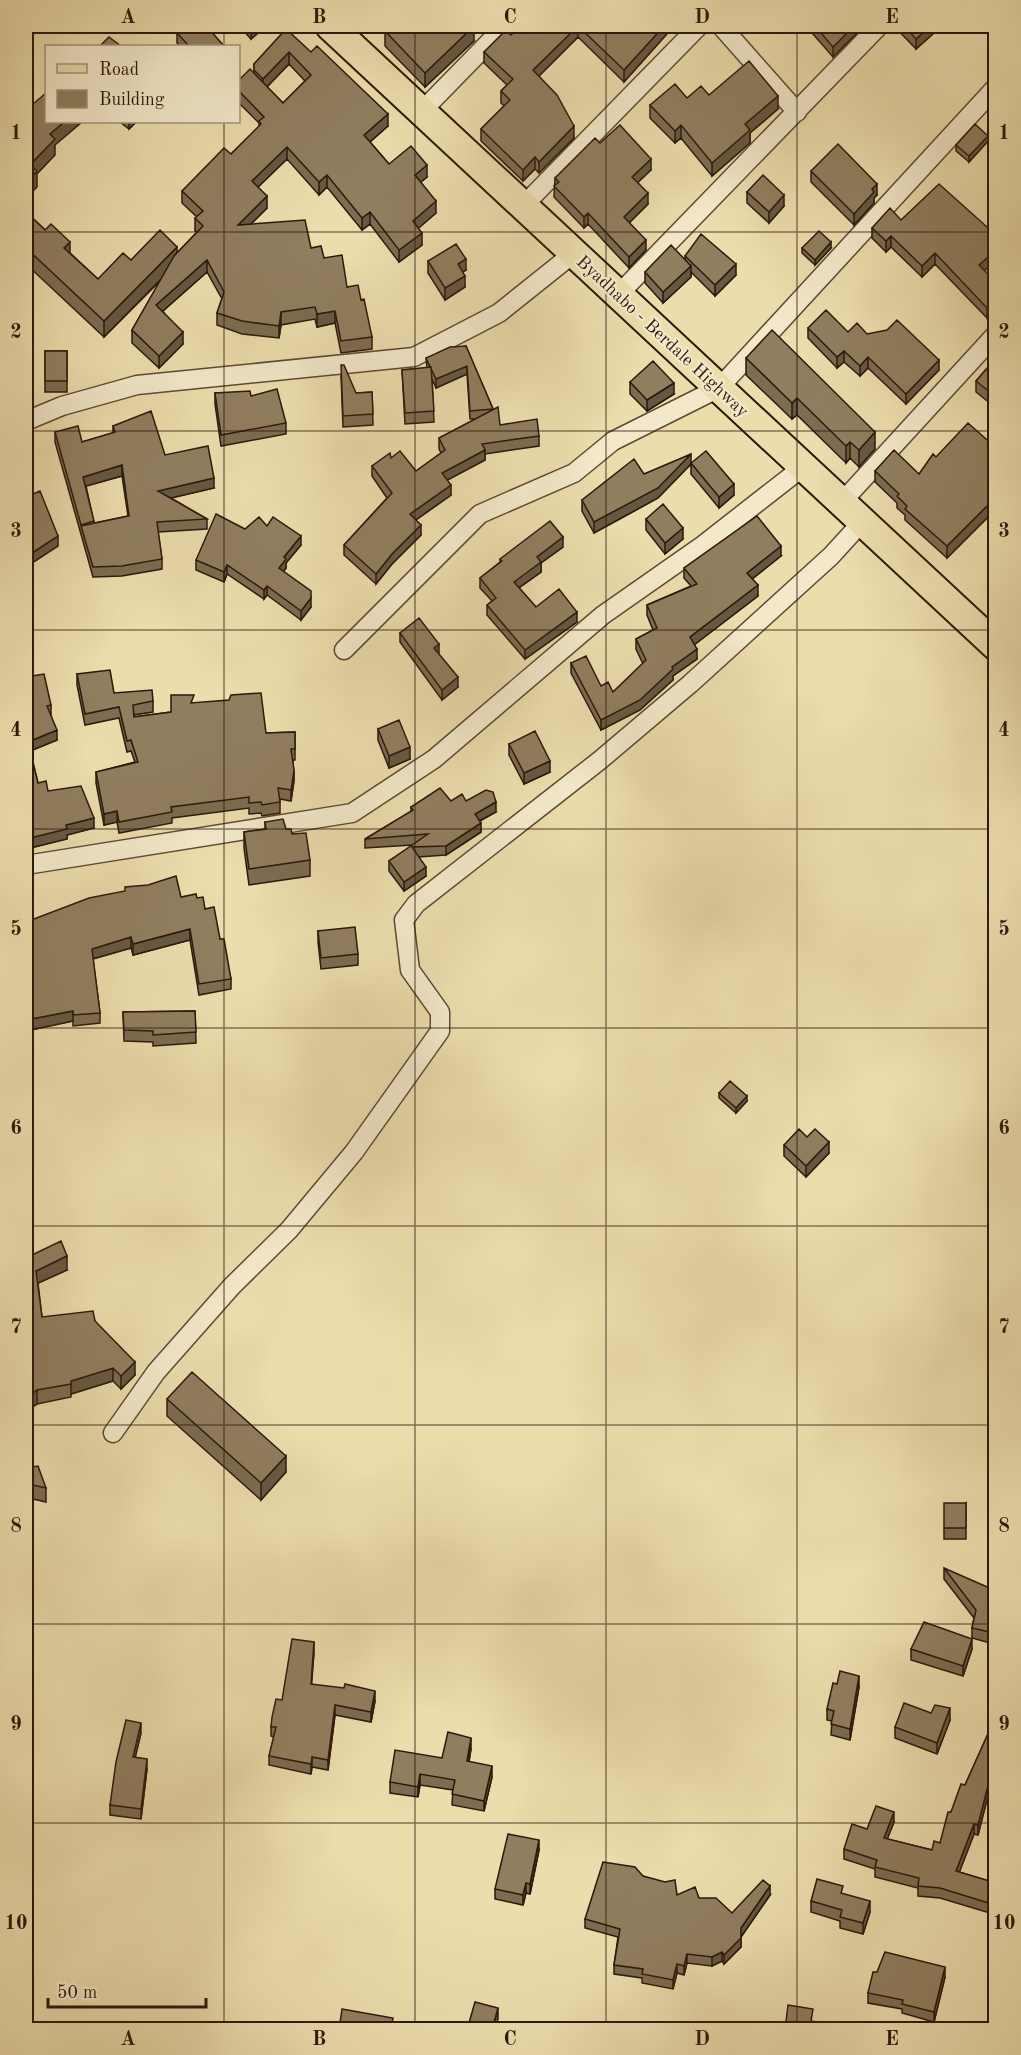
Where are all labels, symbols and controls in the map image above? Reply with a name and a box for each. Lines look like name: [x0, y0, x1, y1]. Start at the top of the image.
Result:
text: A: [120, 8, 136, 28]
text: B: [312, 8, 326, 28]
text: C: [503, 8, 517, 28]
text: D: [694, 8, 710, 28]
text: E: [885, 8, 899, 28]
legend: [45, 45, 240, 123]
text: Road: [99, 61, 139, 79]
text: Building: [99, 91, 165, 109]
text: 1: [10, 124, 22, 144]
text: 1: [998, 124, 1010, 144]
street label: Byadhabo - Berdale Highway: [573, 252, 752, 421]
text: 2: [10, 323, 22, 343]
text: 2: [998, 323, 1010, 343]
text: 3: [10, 522, 22, 542]
text: 3: [998, 522, 1010, 542]
text: 4: [10, 721, 22, 741]
text: 4: [998, 721, 1010, 741]
text: 5: [10, 919, 22, 940]
text: 5: [998, 919, 1010, 940]
text: 6: [10, 1119, 22, 1139]
text: 6: [998, 1119, 1010, 1139]
text: 7: [10, 1318, 22, 1338]
text: 7: [998, 1318, 1010, 1338]
text: 8: [10, 1517, 22, 1537]
text: 8: [998, 1517, 1010, 1537]
text: 9: [10, 1715, 22, 1735]
text: 9: [998, 1715, 1010, 1735]
text: 10: [4, 1914, 28, 1934]
text: 10: [992, 1914, 1016, 1934]
scale bar: [48, 1971, 206, 2009]
text: 50 m: [57, 1984, 97, 2002]
text: A: [120, 2030, 136, 2050]
text: B: [312, 2030, 326, 2050]
text: C: [503, 2030, 517, 2050]
text: D: [694, 2030, 710, 2050]
text: E: [885, 2030, 899, 2050]

